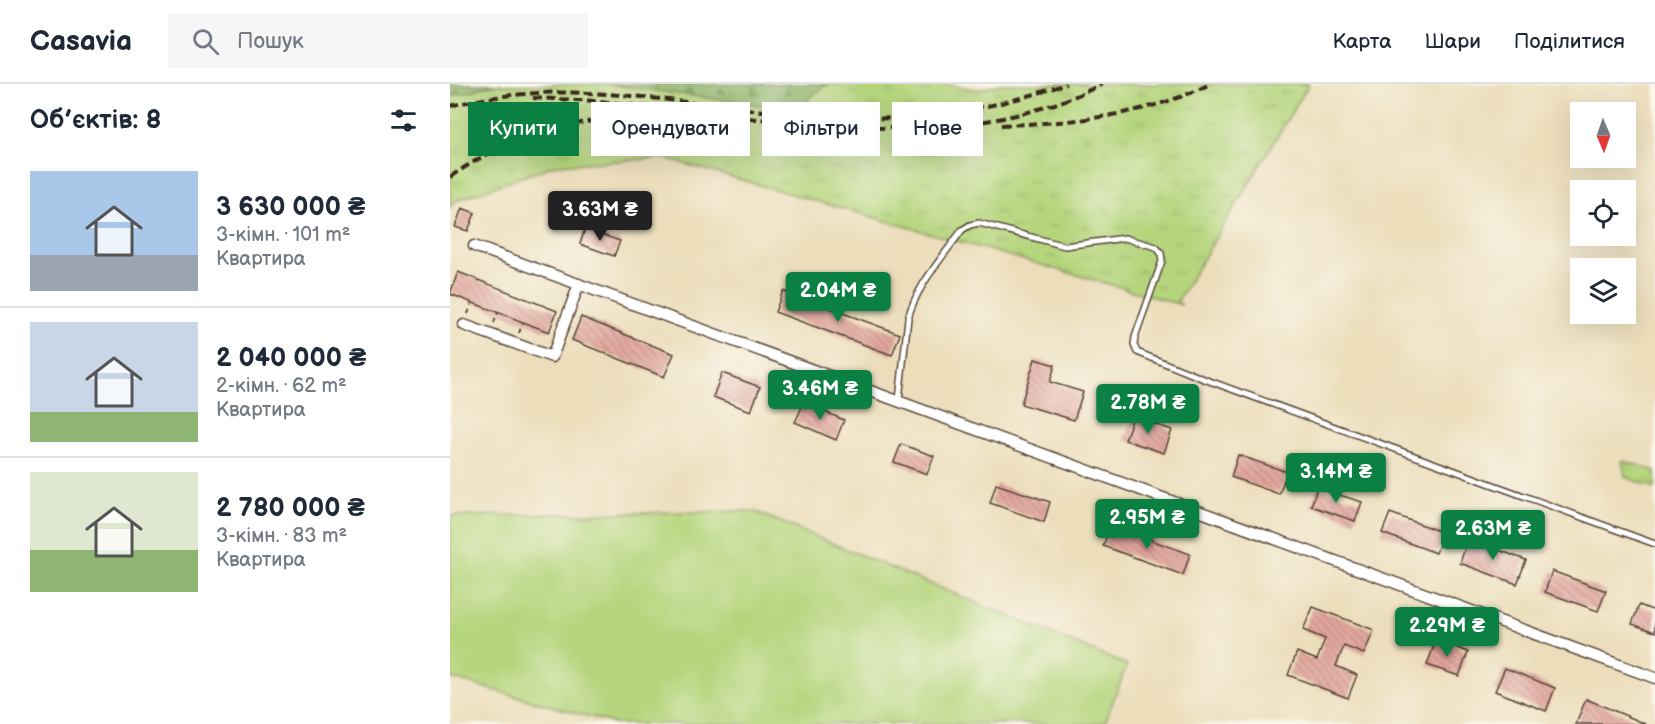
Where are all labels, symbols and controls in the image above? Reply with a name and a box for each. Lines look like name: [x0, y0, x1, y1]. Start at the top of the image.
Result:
search box: [168, 14, 588, 68]
text: Casavia: [30, 25, 132, 58]
icon: search: [189, 25, 222, 58]
text: Пошук: [237, 28, 304, 55]
text: Карта: [1332, 29, 1392, 54]
text: Шари: [1425, 29, 1481, 54]
text: Поділитися: [1514, 29, 1625, 54]
chip: Купити: [468, 102, 579, 156]
chip: Орендувати: [591, 102, 750, 156]
chip: Фільтри: [762, 102, 880, 156]
chip: Нове: [892, 102, 983, 156]
north arrow: [1570, 102, 1636, 168]
map controls: [1570, 102, 1636, 324]
icon: filters: [387, 104, 420, 137]
text: Об’єктів: 8: [30, 105, 161, 136]
button: locate: [1570, 180, 1636, 246]
pin: 3.63M ₴: [545, 191, 655, 242]
text: 3 630 000 ₴: [216, 192, 365, 223]
icon: home: [78, 195, 150, 267]
text: 3.63M ₴: [562, 198, 638, 222]
text: 3-кімн. · 101 m²: [216, 223, 350, 247]
text: Квартира: [216, 247, 306, 271]
button: layers: [1570, 258, 1636, 324]
pin: 2.04M ₴: [783, 272, 893, 323]
text: 2.04M ₴: [800, 279, 876, 303]
text: 2 040 000 ₴: [216, 343, 366, 374]
icon: home: [78, 346, 150, 418]
pin: 3.46M ₴: [765, 370, 875, 421]
text: 2-кімн. · 62 m²: [216, 374, 347, 398]
text: 3.46M ₴: [782, 377, 858, 401]
pin: 2.78M ₴: [1093, 384, 1203, 435]
text: 2.78M ₴: [1110, 391, 1186, 415]
text: Квартира: [216, 398, 306, 422]
pin: 3.14M ₴: [1281, 453, 1391, 504]
text: 3.14M ₴: [1300, 460, 1372, 484]
text: 2 780 000 ₴: [216, 493, 365, 524]
icon: home: [78, 496, 150, 568]
pin: 2.95M ₴: [1092, 499, 1202, 550]
text: 2.95M ₴: [1109, 506, 1185, 530]
pin: 2.63M ₴: [1438, 510, 1548, 561]
text: 2.63M ₴: [1455, 517, 1531, 541]
text: 3-кімн. · 83 m²: [216, 524, 347, 548]
text: Квартира: [216, 548, 306, 572]
pin: 2.29M ₴: [1392, 607, 1502, 658]
text: 2.29M ₴: [1409, 614, 1485, 638]

